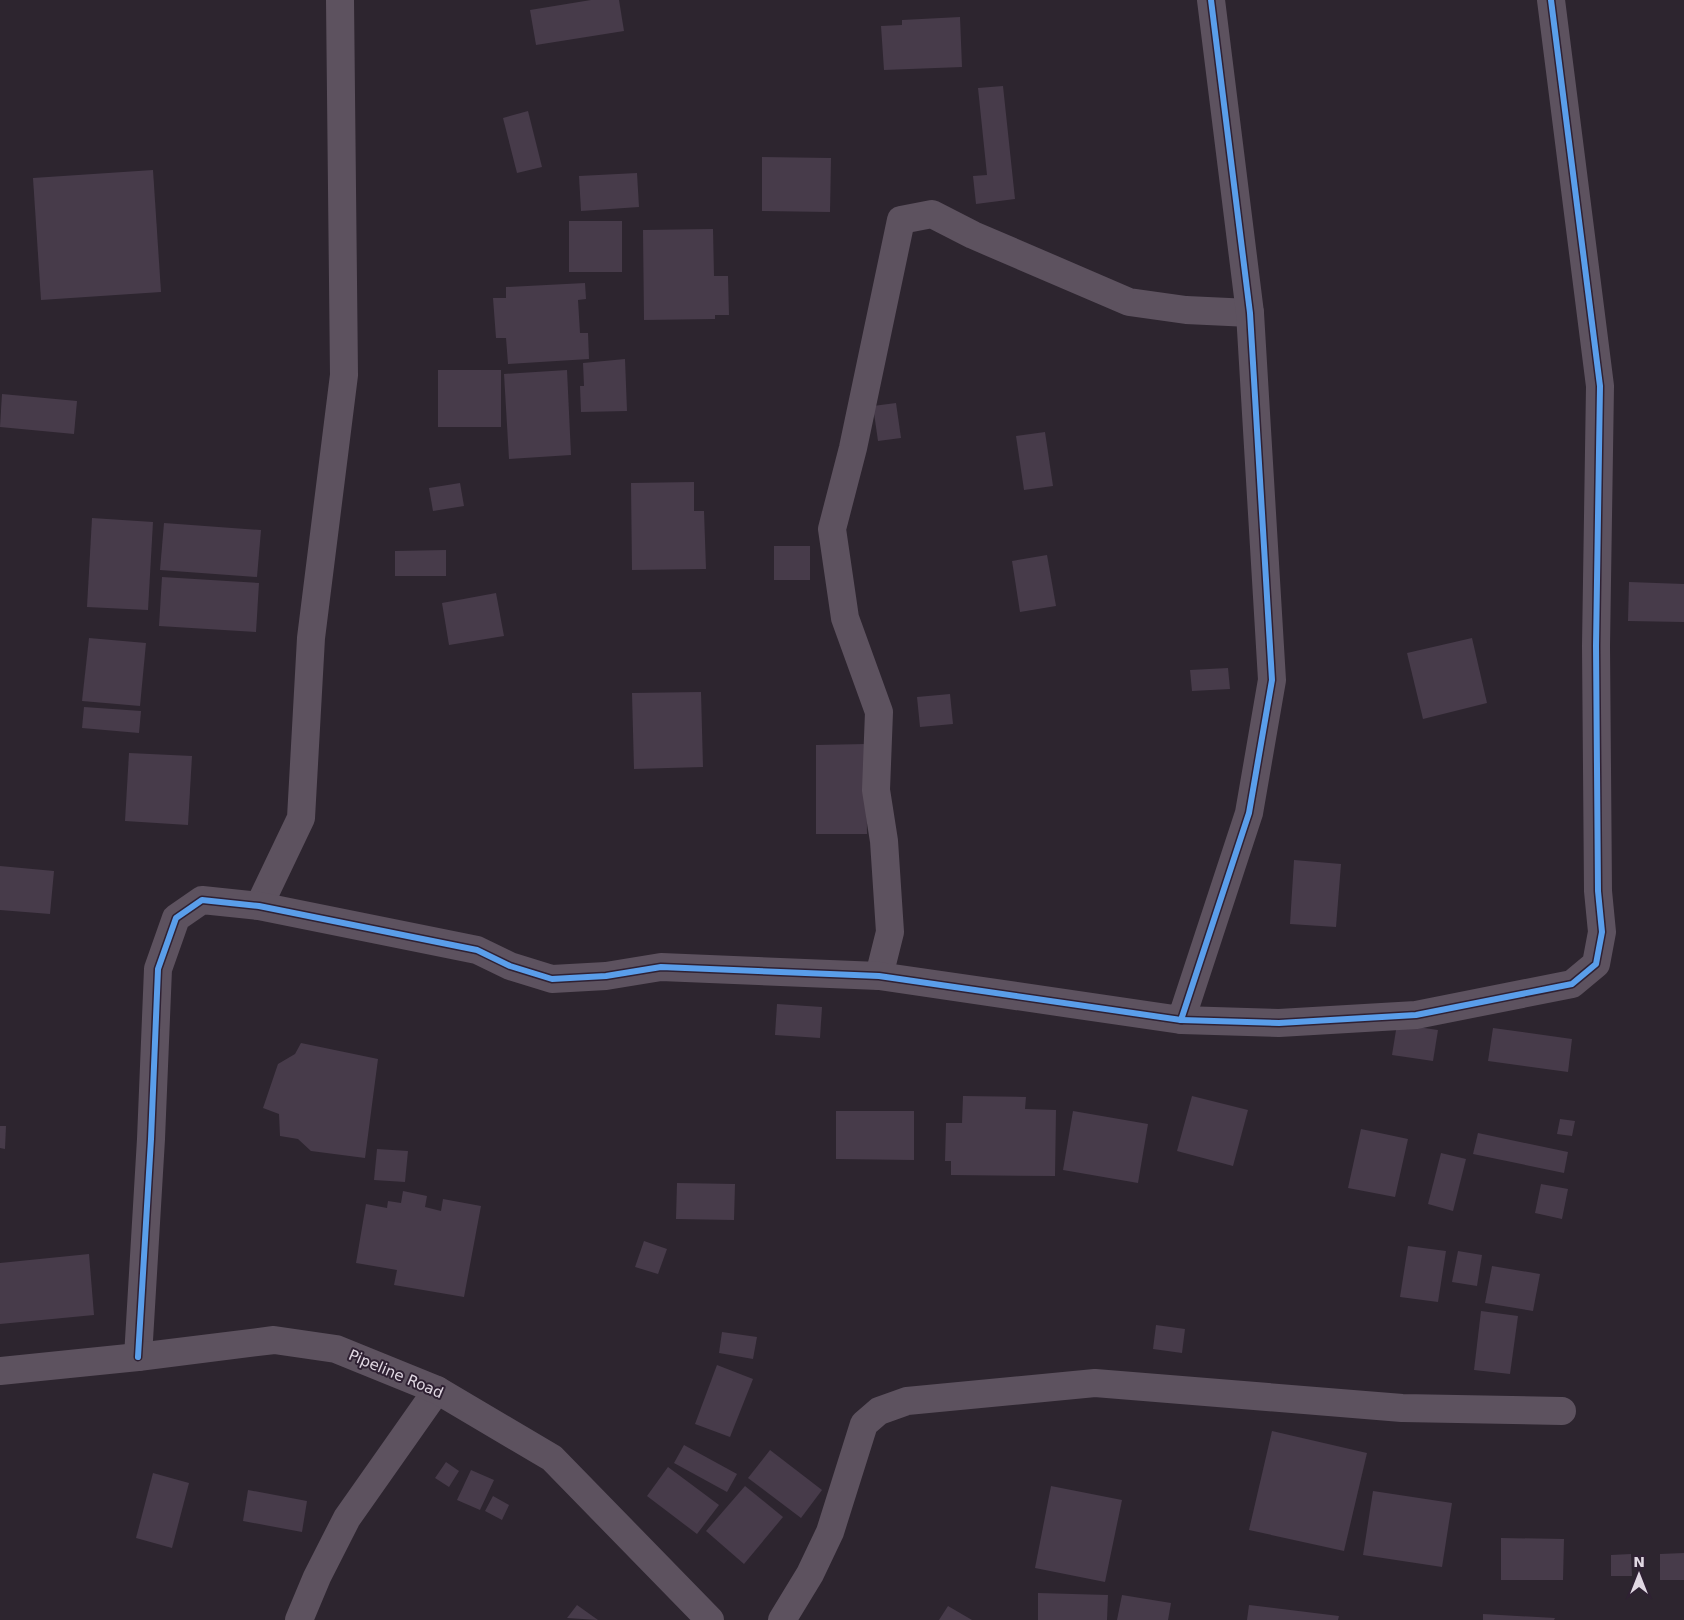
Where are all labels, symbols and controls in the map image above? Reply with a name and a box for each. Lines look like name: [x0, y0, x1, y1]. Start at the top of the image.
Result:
street label: Pipeline Road: [346, 1346, 446, 1402]
north arrow: [1614, 1550, 1664, 1600]
text: N: [1633, 1554, 1645, 1570]

